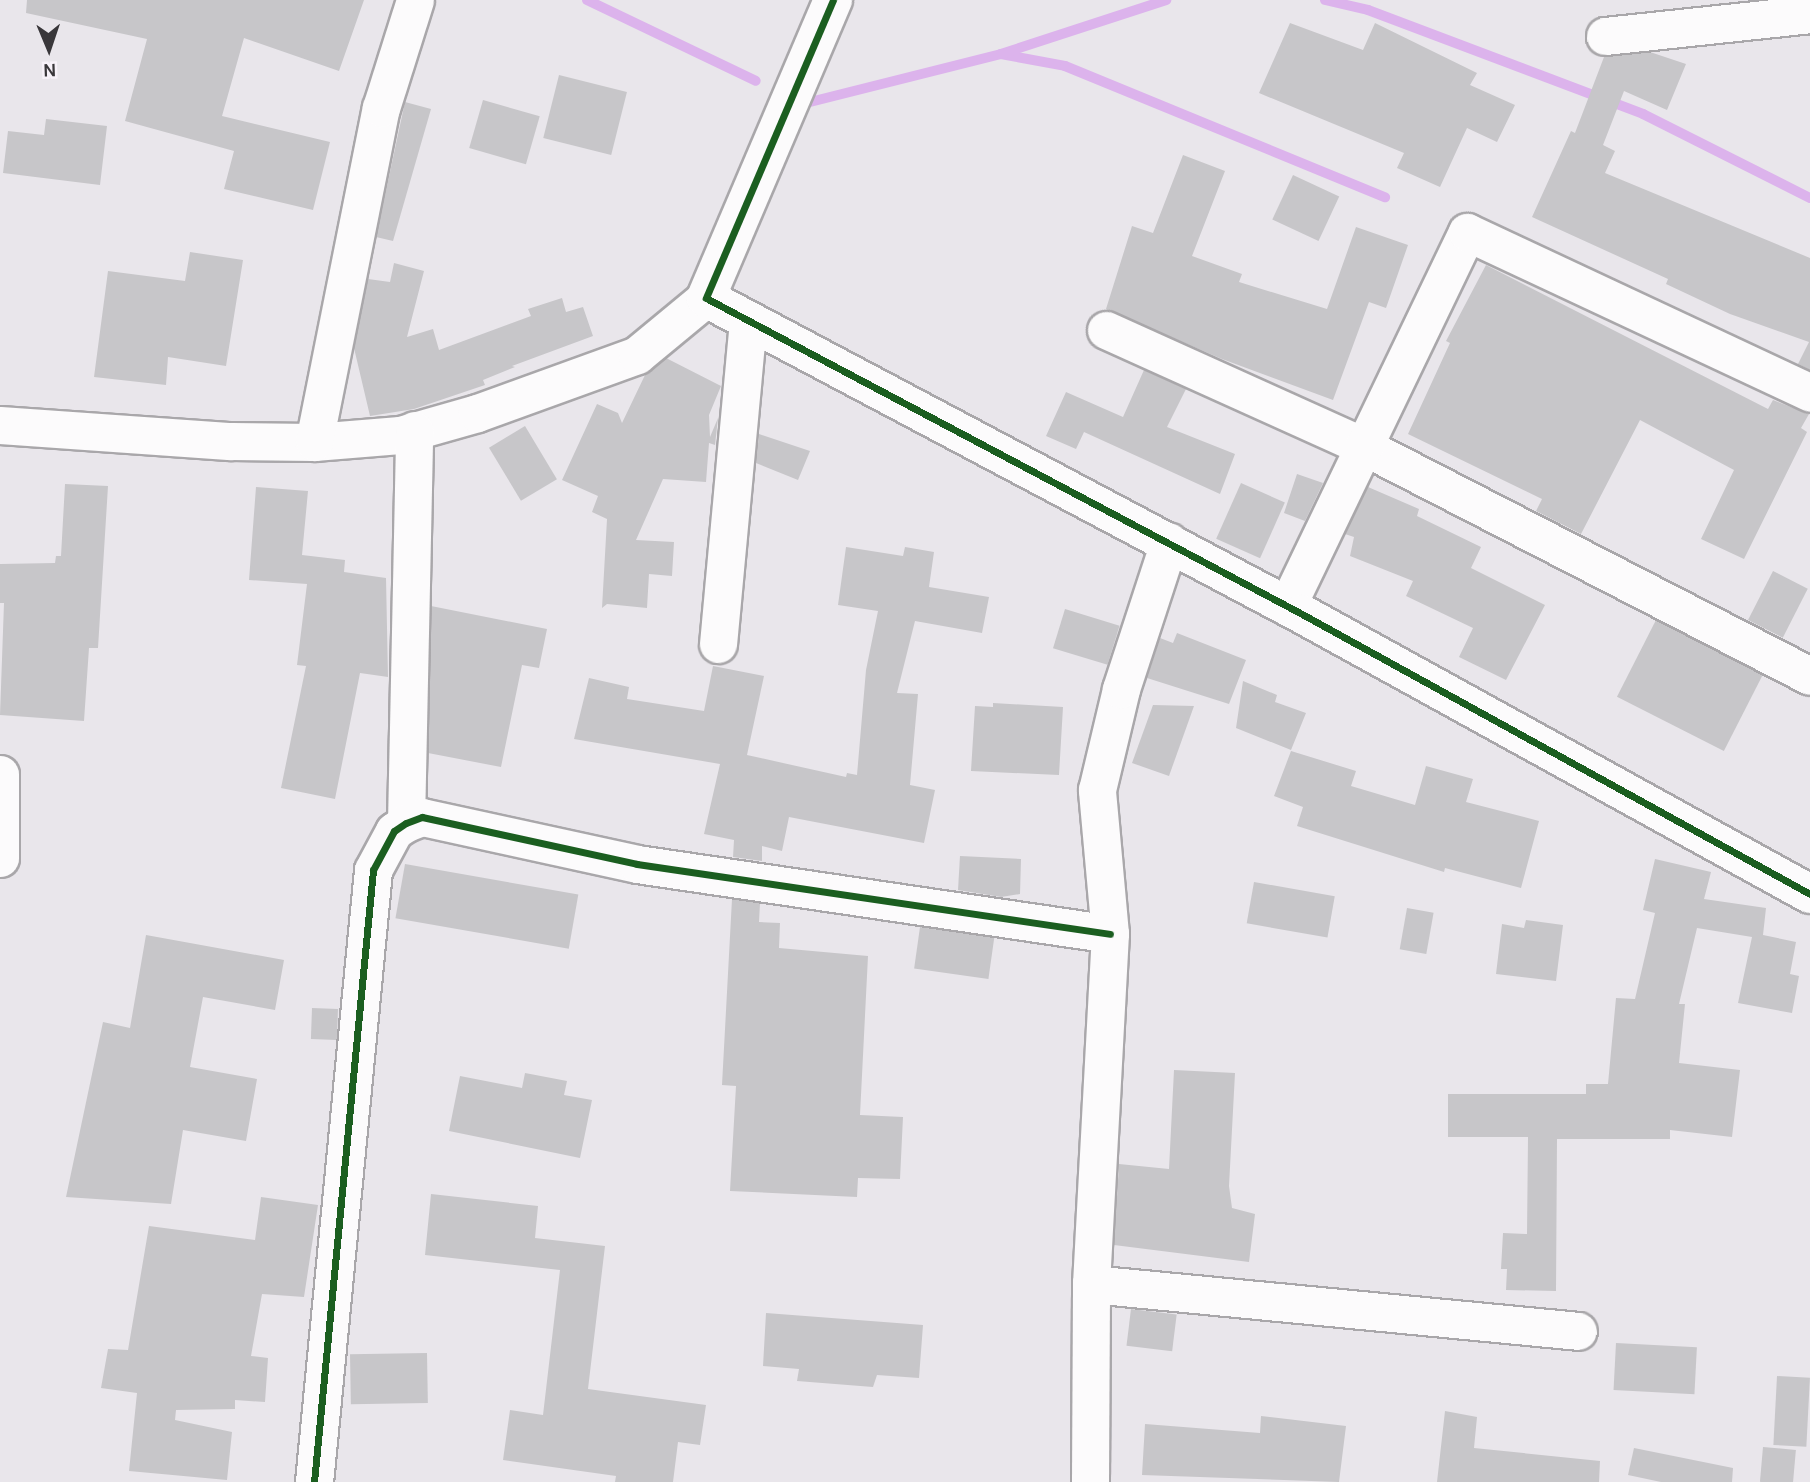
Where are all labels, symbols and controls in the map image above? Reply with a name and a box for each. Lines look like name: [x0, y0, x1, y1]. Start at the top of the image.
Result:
north arrow: [14, 14, 84, 84]
text: N: [43, 59, 57, 81]

